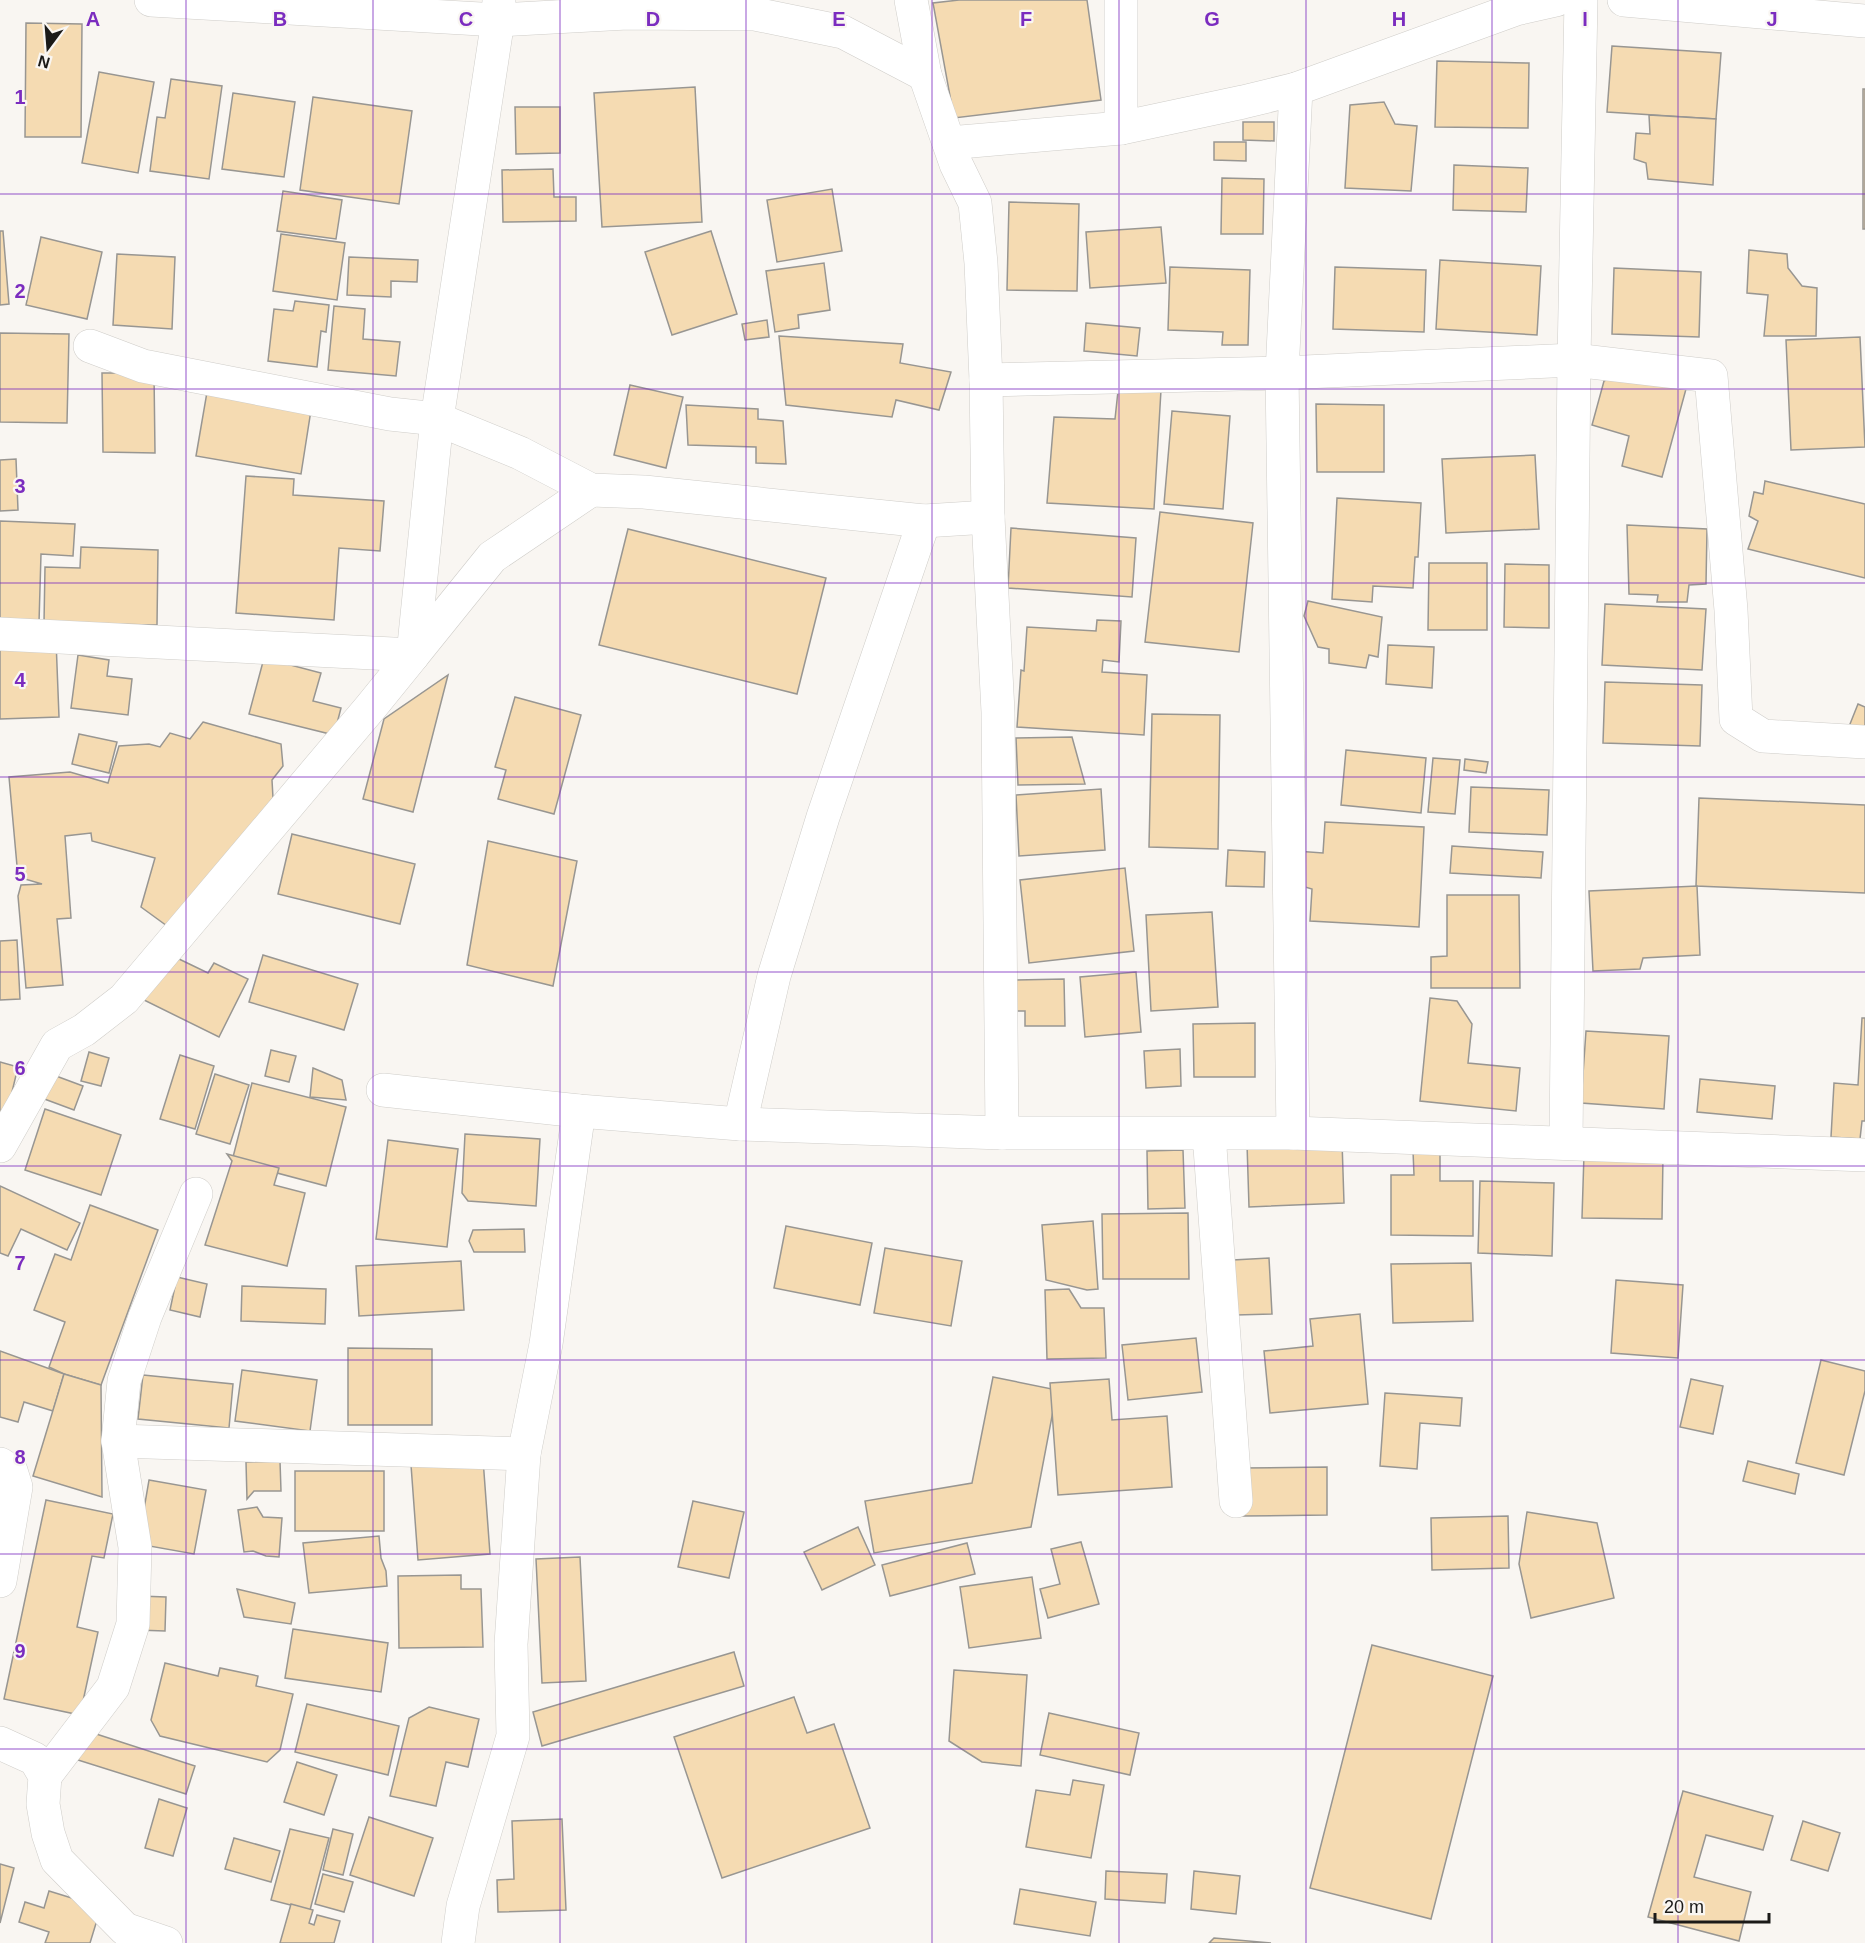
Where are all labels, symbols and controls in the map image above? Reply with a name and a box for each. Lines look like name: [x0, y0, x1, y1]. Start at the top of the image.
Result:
text: A: [86, 8, 100, 30]
text: B: [273, 8, 287, 30]
text: C: [459, 8, 473, 30]
text: D: [646, 8, 660, 30]
text: E: [832, 8, 846, 30]
text: F: [1020, 8, 1032, 30]
text: G: [1204, 8, 1220, 30]
text: H: [1392, 8, 1406, 30]
text: I: [1582, 8, 1588, 30]
text: J: [1766, 8, 1778, 30]
north arrow: [18, 18, 78, 78]
text: N: [36, 52, 52, 72]
text: 1: [14, 86, 26, 108]
text: 2: [14, 280, 26, 302]
text: 3: [14, 475, 26, 497]
text: 4: [14, 669, 26, 691]
text: 5: [14, 863, 26, 885]
text: 6: [14, 1057, 26, 1079]
text: 7: [14, 1252, 26, 1274]
text: 8: [14, 1446, 26, 1468]
text: 9: [14, 1640, 26, 1662]
scale bar: [1655, 1886, 1769, 1924]
text: 20 m: [1664, 1897, 1704, 1917]

